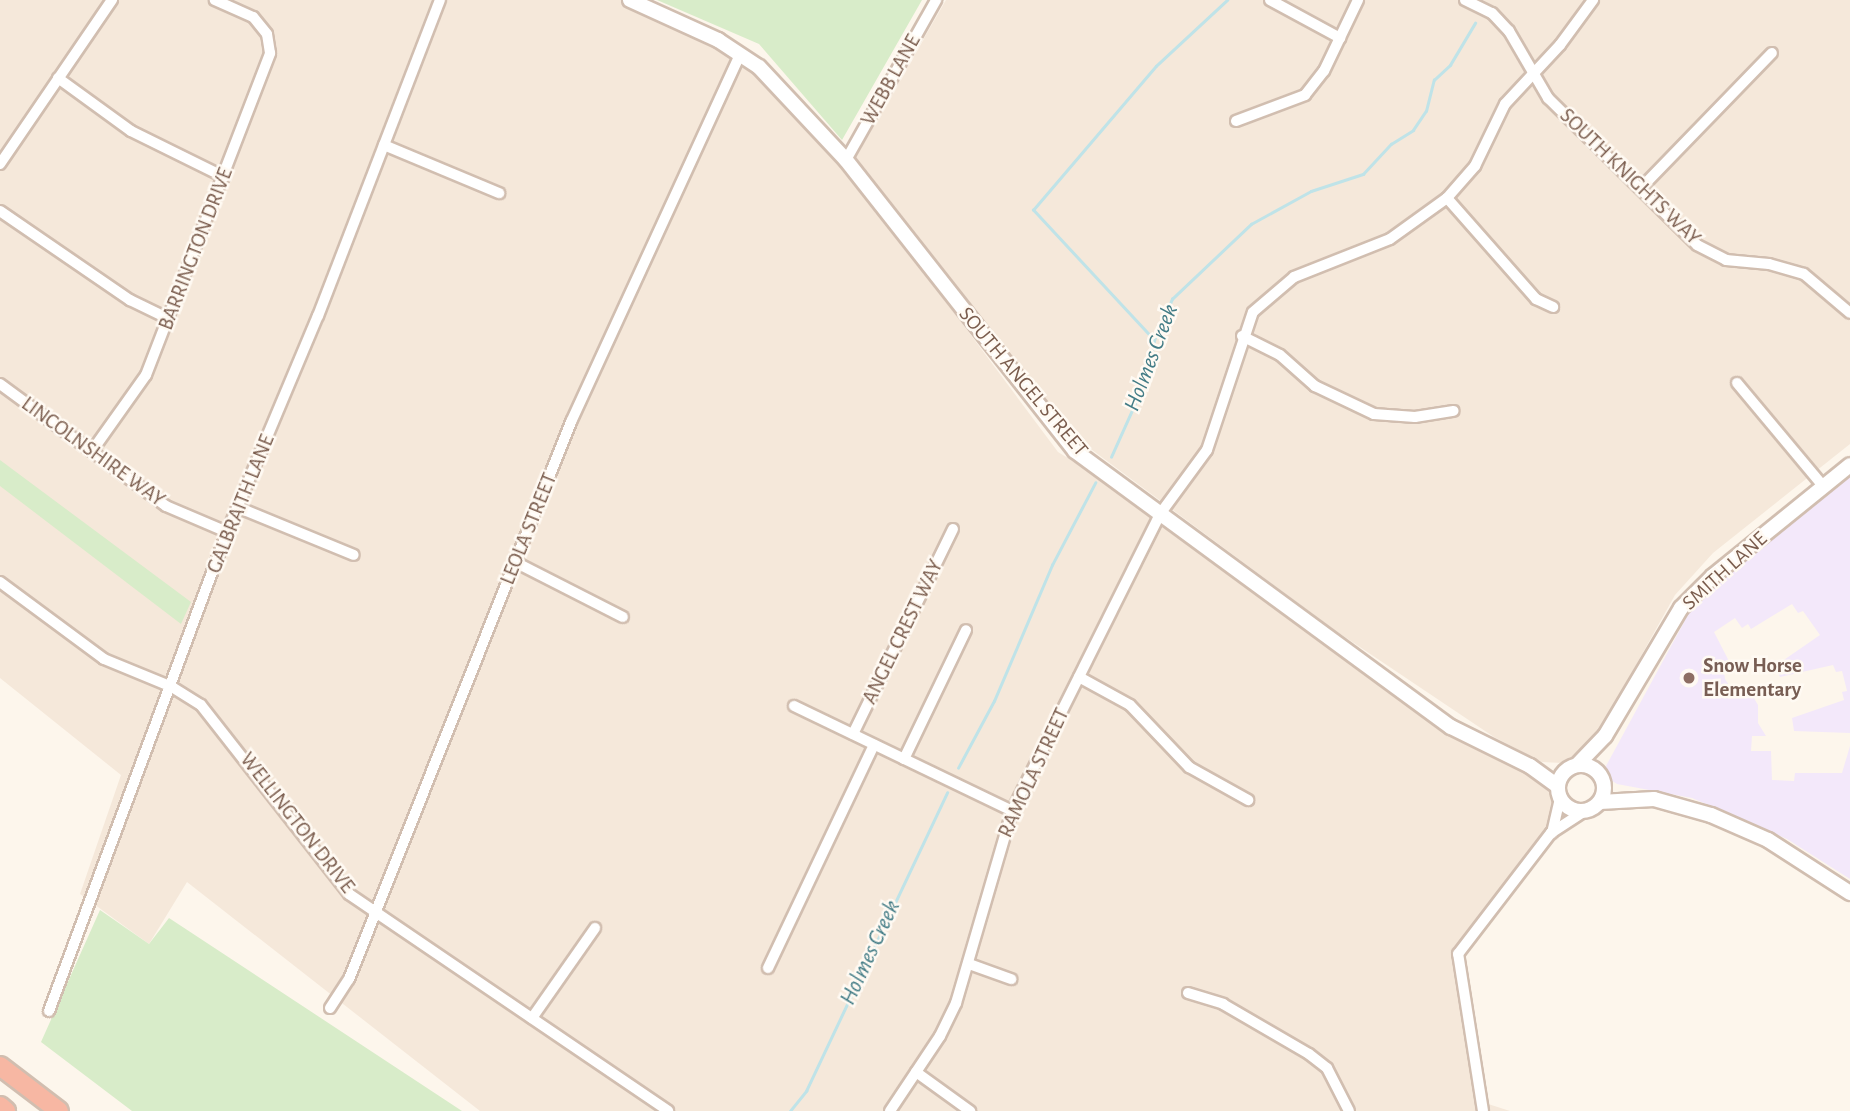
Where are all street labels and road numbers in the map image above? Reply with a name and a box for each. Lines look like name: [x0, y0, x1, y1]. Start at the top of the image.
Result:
street label: WEBB LANE: [856, 30, 926, 130]
street label: SOUTH KNIGHTS WAY: [1554, 103, 1706, 251]
street label: BARRINGTON DRIVE: [153, 164, 239, 334]
street label: SOUTH ANGEL STREET: [953, 302, 1093, 462]
street label: LINCOLNSHIRE WAY: [16, 391, 170, 513]
street label: GALBRAITH LANE: [202, 431, 280, 577]
street label: LEOLA STREET: [495, 469, 563, 589]
street label: SMITH LANE: [1677, 526, 1773, 616]
street label: ANGEL CREST WAY: [857, 556, 949, 708]
street label: RAMOLA STREET: [993, 704, 1075, 842]
street label: WELLINGTON DRIVE: [234, 748, 360, 898]

